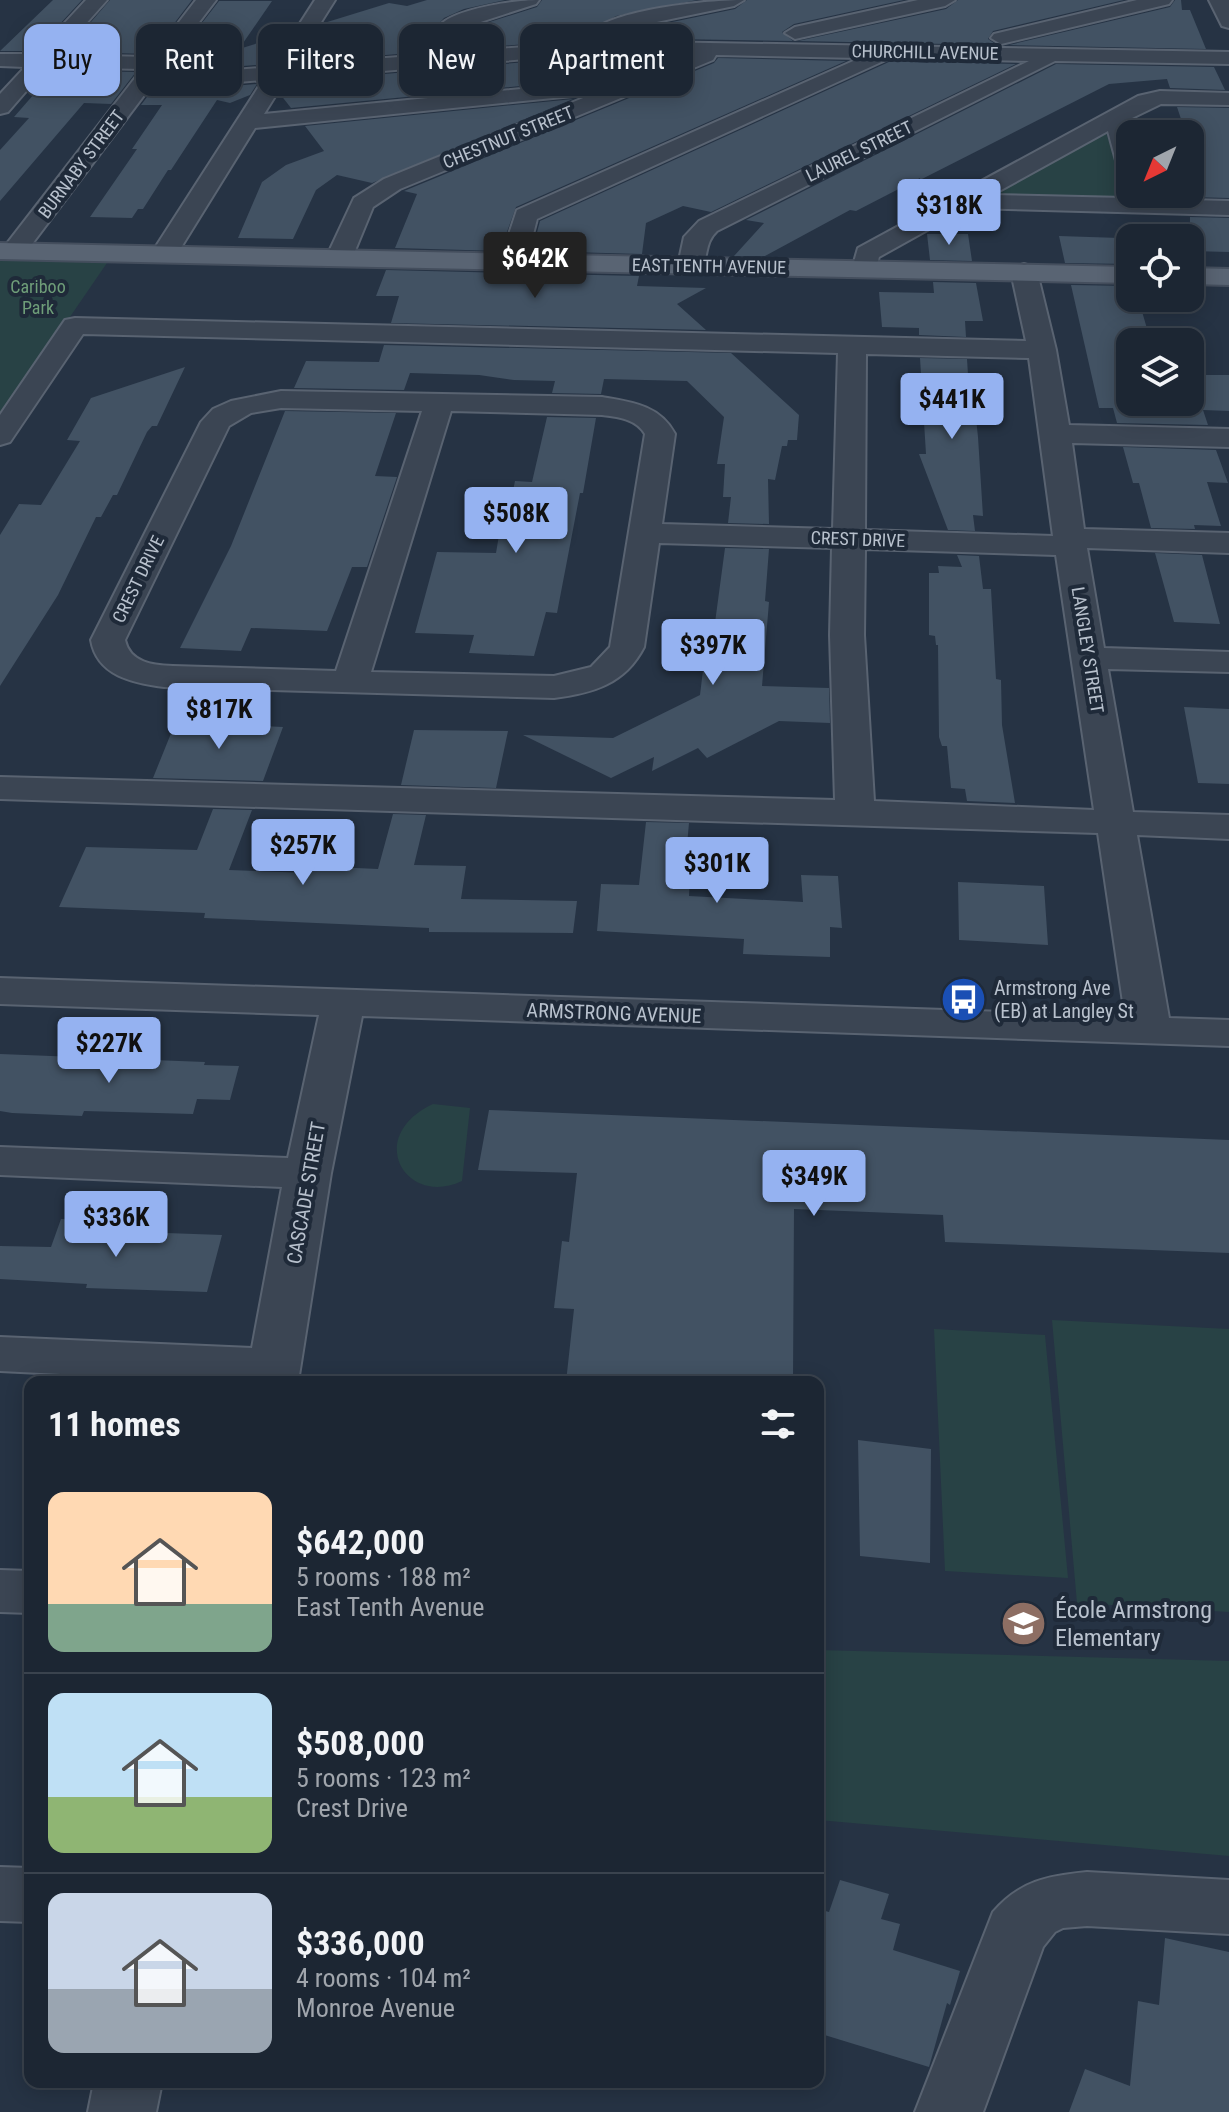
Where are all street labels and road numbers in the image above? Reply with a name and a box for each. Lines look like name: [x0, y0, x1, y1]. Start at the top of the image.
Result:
street label: CHURCHILL AVENUE: [851, 40, 999, 64]
street label: CHESTNUT STREET: [440, 101, 576, 173]
street label: BURNABY STREET: [34, 106, 128, 222]
street label: LAUREL STREET: [802, 116, 916, 186]
street label: EAST TENTH AVENUE: [632, 254, 786, 278]
street label: CREST DRIVE: [810, 527, 906, 551]
street label: CREST DRIVE: [108, 532, 168, 626]
street label: LANGLEY STREET: [1068, 585, 1108, 715]
street label: ARMSTRONG AVENUE: [526, 998, 702, 1028]
street label: CASCADE STREET: [282, 1120, 330, 1266]

